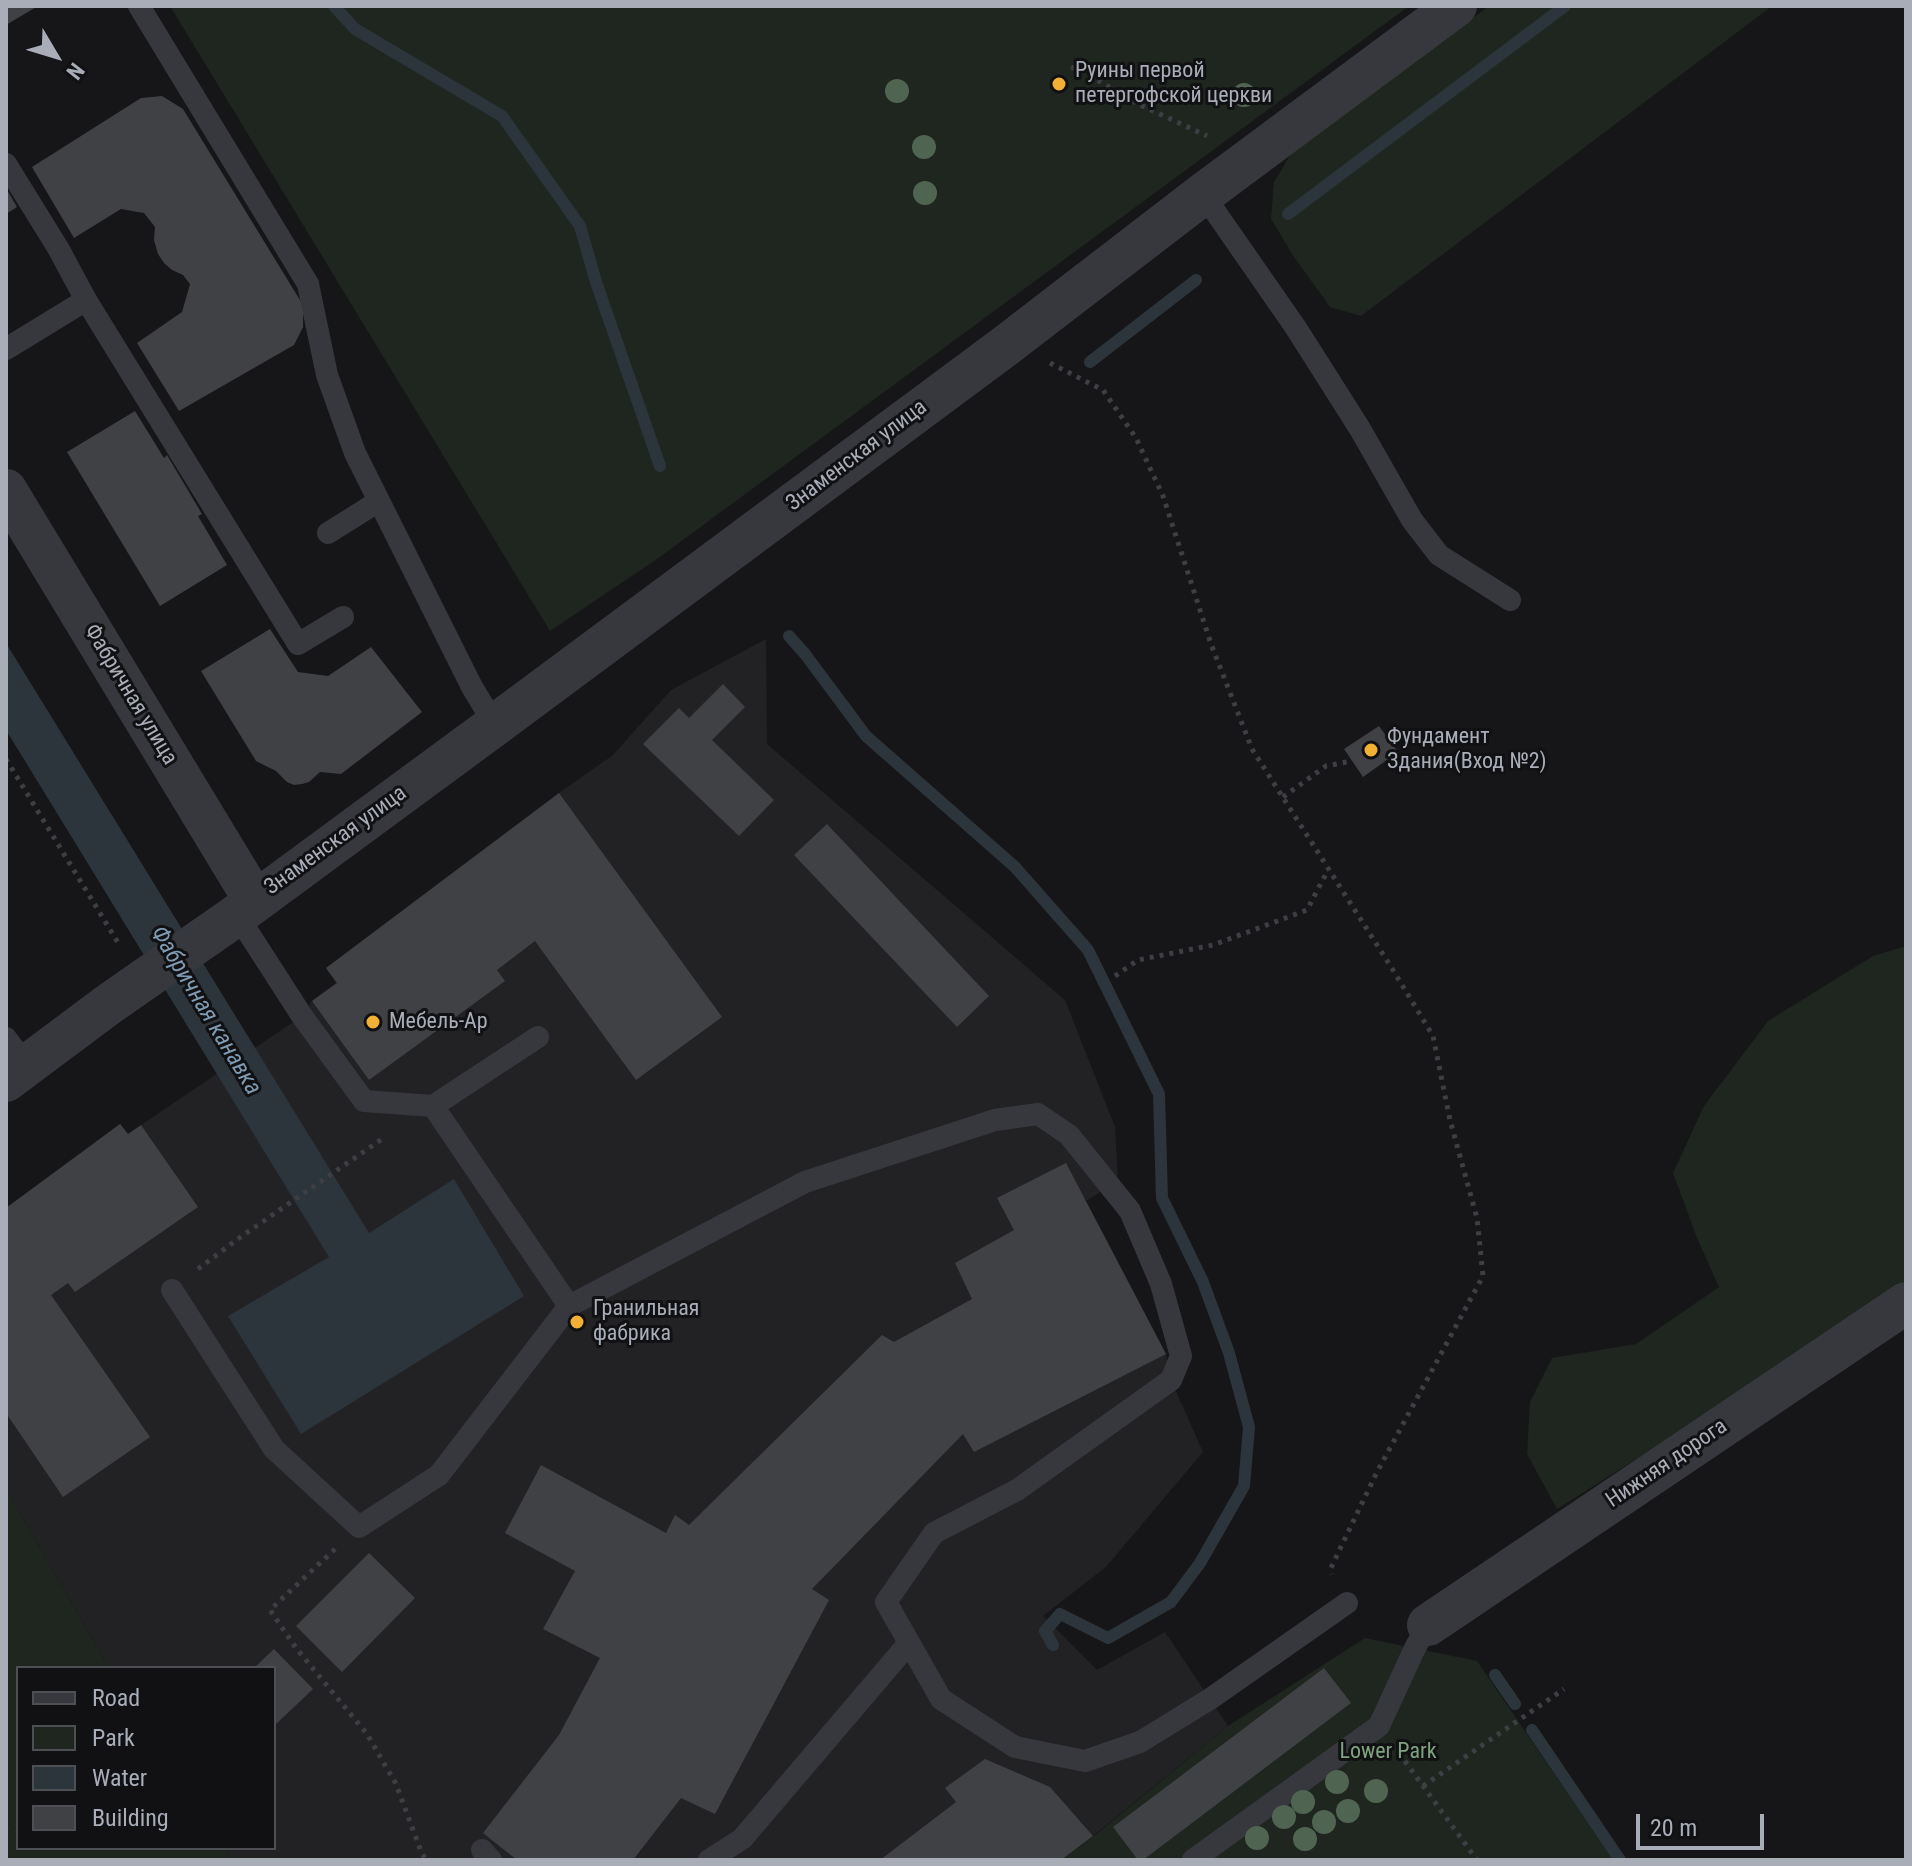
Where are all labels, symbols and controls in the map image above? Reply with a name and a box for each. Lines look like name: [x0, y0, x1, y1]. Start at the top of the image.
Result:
north arrow: [16, 16, 96, 96]
text: N: [61, 58, 89, 84]
place label: Руины первой петергофской церкви: [1075, 58, 1272, 110]
marker: Руины первой петергофской церкви: [1050, 75, 1068, 93]
street label: Знаменская улица: [782, 395, 932, 517]
street label: Фабричная улица: [78, 620, 182, 770]
place label: Фундамент Здания(Вход №2): [1387, 724, 1547, 776]
marker: Фундамент Здания(Вход №2): [1362, 741, 1380, 759]
street label: Знаменская улица: [260, 781, 412, 901]
water label: Фабричная канавка: [143, 921, 267, 1101]
place label: Мебель-Ар: [389, 1009, 488, 1035]
marker: Мебель-Ар: [364, 1013, 382, 1031]
place label: Гранильная фабрика: [593, 1296, 699, 1348]
marker: Гранильная фабрика: [568, 1313, 586, 1331]
street label: Нижняя дорога: [1601, 1414, 1733, 1514]
legend: [16, 1666, 276, 1850]
text: Road: [92, 1684, 140, 1712]
text: Park: [92, 1724, 135, 1752]
park label: Lower Park: [1339, 1739, 1437, 1765]
text: Water: [92, 1764, 147, 1792]
scale bar: [1640, 1798, 1768, 1848]
text: Building: [92, 1804, 169, 1832]
text: 20 m: [1650, 1814, 1697, 1842]

